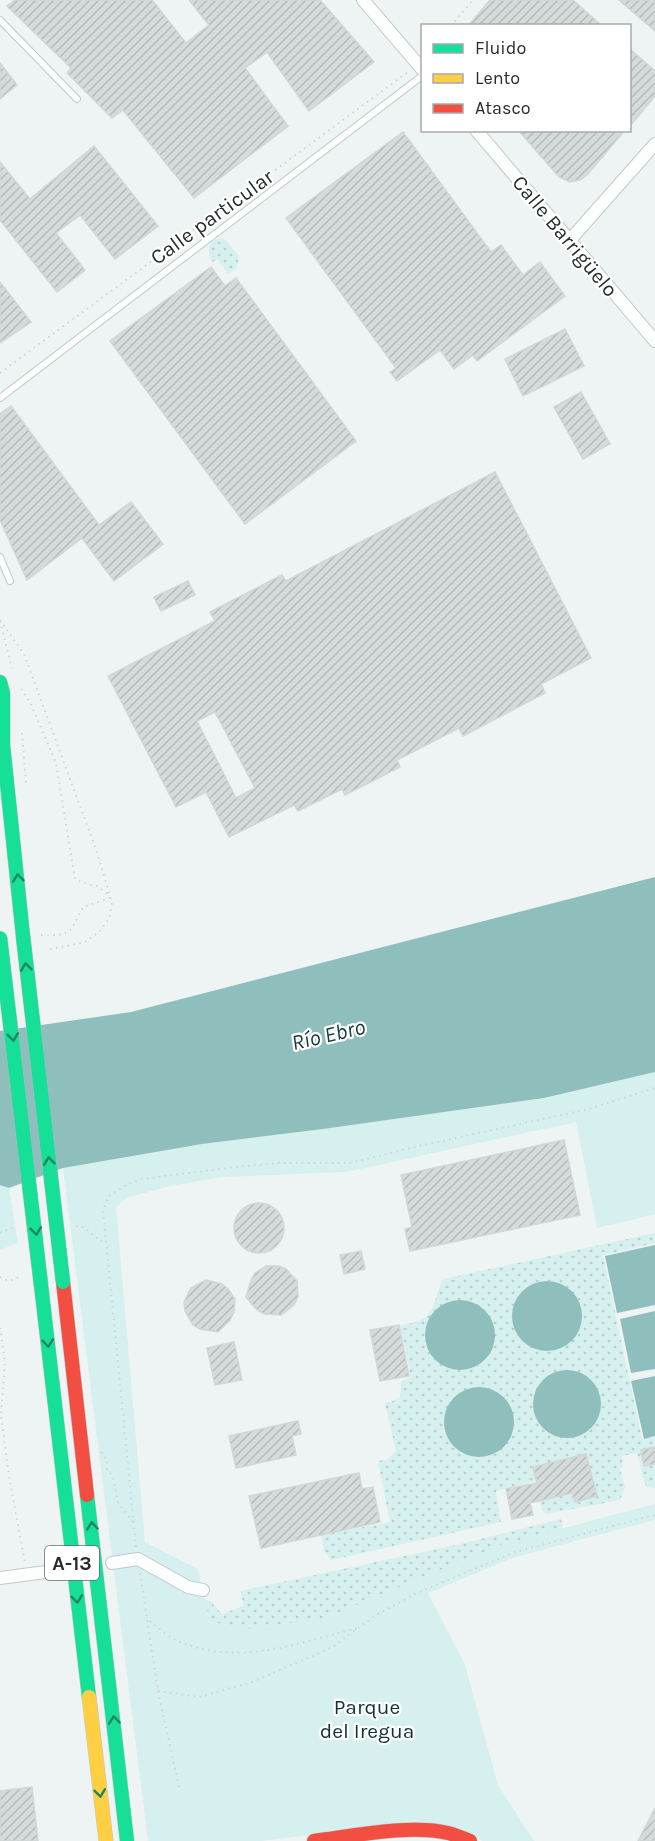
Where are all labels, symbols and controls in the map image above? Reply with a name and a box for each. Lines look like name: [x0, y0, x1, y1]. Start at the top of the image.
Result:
legend: [421, 24, 631, 132]
text: Fluido: [475, 37, 526, 59]
text: Lento: [475, 67, 520, 89]
text: Atasco: [475, 97, 531, 119]
street label: Calle particular: [146, 164, 278, 270]
street label: Calle Barrigüelo: [507, 171, 623, 301]
one-way arrow: [12, 873, 24, 882]
one-way arrow: [20, 963, 33, 972]
water label: Río Ebro: [289, 1014, 368, 1056]
one-way arrow: [6, 1033, 19, 1042]
one-way arrow: [43, 1156, 56, 1166]
one-way arrow: [29, 1226, 41, 1236]
one-way arrow: [41, 1338, 53, 1347]
one-way arrow: [86, 1522, 99, 1531]
road number: A-13: [45, 1546, 99, 1580]
one-way arrow: [70, 1594, 82, 1604]
park label: Parque del Iregua: [320, 1695, 414, 1743]
one-way arrow: [108, 1716, 121, 1725]
one-way arrow: [94, 1788, 106, 1797]

